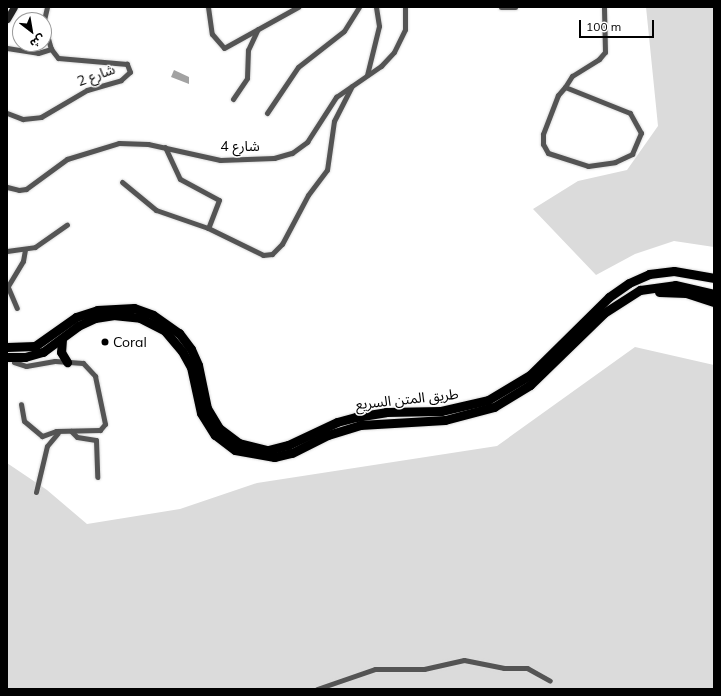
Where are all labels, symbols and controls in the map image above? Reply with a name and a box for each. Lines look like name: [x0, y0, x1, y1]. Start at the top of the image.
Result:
north arrow: [12, 12, 52, 52]
scale bar: [581, 12, 656, 38]
text: 100 m: [586, 19, 621, 34]
text: ش: [28, 32, 48, 51]
street label: شارع 2: [75, 60, 117, 90]
street label: شارع 4: [220, 138, 260, 154]
place label: Coral: [113, 334, 147, 350]
marker: Coral: [100, 337, 110, 347]
street label: طريق المتن السريع: [355, 385, 459, 413]

